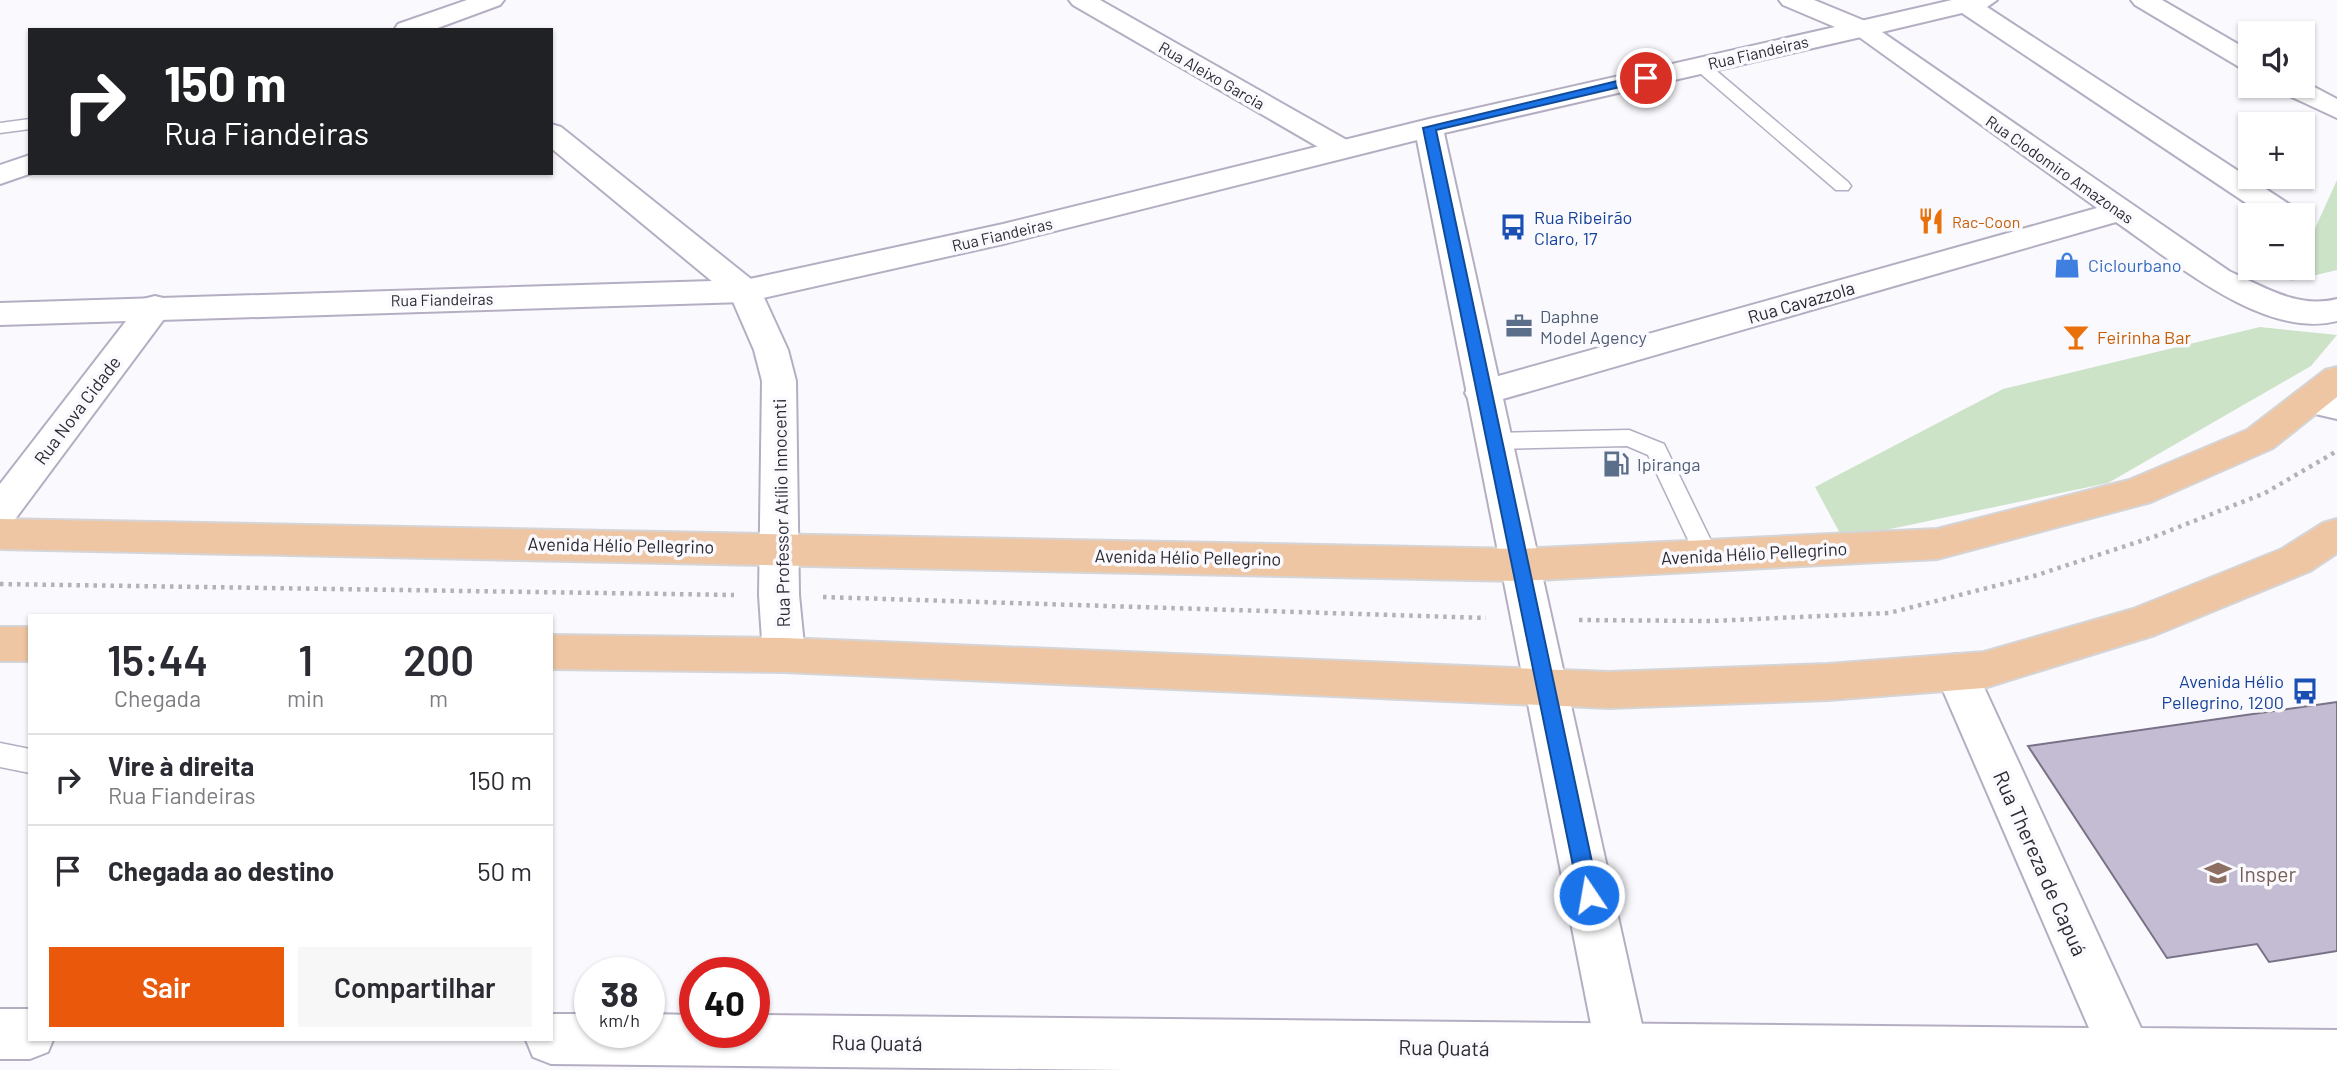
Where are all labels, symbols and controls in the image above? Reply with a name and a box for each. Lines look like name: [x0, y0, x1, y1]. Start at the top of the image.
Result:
map controls: [2238, 21, 2315, 280]
button: sound: [2238, 21, 2315, 98]
street label: Rua Fiandeiras: [1706, 31, 1810, 73]
street label: Rua Aleixo Garcia: [1156, 37, 1268, 113]
pin: [1616, 48, 1676, 108]
text: 150 m: [164, 53, 286, 112]
icon: right: [49, 56, 140, 147]
icon: arrive: [1627, 59, 1665, 97]
street label: Rua Clodomiro Amazonas: [1983, 111, 2137, 227]
button: +: [2238, 112, 2315, 189]
text: Rua Fiandeiras: [164, 113, 369, 151]
button: −: [2238, 203, 2315, 280]
place label: Rua Ribeirão Claro, 17: [1534, 206, 1632, 249]
restaurant icon: Rac-Coon: [1916, 206, 1946, 236]
bus stop icon: Rua Ribeirão Claro, 17: [1498, 212, 1528, 242]
place label: Rac-Coon: [1952, 212, 2020, 231]
street label: Rua Fiandeiras: [950, 213, 1054, 255]
shop icon: Ciclourbano: [2052, 250, 2082, 280]
place label: Ciclourbano: [2088, 254, 2181, 276]
street label: Rua Cavazzola: [1745, 276, 1857, 328]
street label: Rua Fiandeiras: [391, 289, 493, 309]
place label: Daphne Model Agency: [1540, 305, 1647, 348]
office icon: Daphne Model Agency: [1504, 311, 1534, 341]
bar icon: Feirinha Bar: [2061, 322, 2091, 352]
place label: Feirinha Bar: [2097, 326, 2191, 348]
street label: Rua Nova Cidade: [29, 351, 125, 469]
street label: Rua Professor Atílio Innocenti: [768, 398, 794, 628]
fuel station icon: Ipiranga: [1601, 449, 1631, 479]
place label: Ipiranga: [1637, 453, 1700, 475]
street label: Avenida Hélio Pellegrino: [527, 532, 715, 558]
street label: Avenida Hélio Pellegrino: [1660, 537, 1848, 569]
street label: Avenida Hélio Pellegrino: [1094, 544, 1282, 570]
text: 15:44: [107, 634, 208, 684]
text: 1: [298, 634, 313, 684]
text: 200: [403, 634, 474, 684]
place label: Avenida Hélio Pellegrino, 1200: [2162, 670, 2284, 713]
bus stop icon: Avenida Hélio Pellegrino, 1200: [2290, 676, 2320, 706]
text: Chegada: [114, 684, 201, 712]
text: min: [287, 684, 324, 712]
text: m: [429, 684, 448, 712]
text: Vire à direita: [108, 750, 254, 781]
icon: right: [49, 761, 87, 799]
text: 150 m: [468, 764, 532, 795]
street label: Rua Thereza de Capuá: [1989, 767, 2093, 959]
text: Rua Fiandeiras: [108, 781, 256, 809]
icon: arrive: [49, 852, 87, 890]
text: Chegada ao destino: [108, 855, 334, 886]
text: 50 m: [477, 855, 532, 886]
position arrow: [1552, 858, 1626, 932]
school or university icon: Insper: [2203, 858, 2233, 888]
place label: Insper: [2239, 861, 2296, 886]
button: Sair: [49, 947, 284, 1027]
button: Compartilhar: [298, 947, 532, 1027]
speed limit sign: 40: [679, 957, 770, 1048]
text: 38: [601, 972, 638, 1014]
text: km/h: [599, 1009, 640, 1031]
street label: Rua Quatá: [831, 1029, 923, 1055]
street label: Rua Quatá: [1398, 1034, 1490, 1060]

